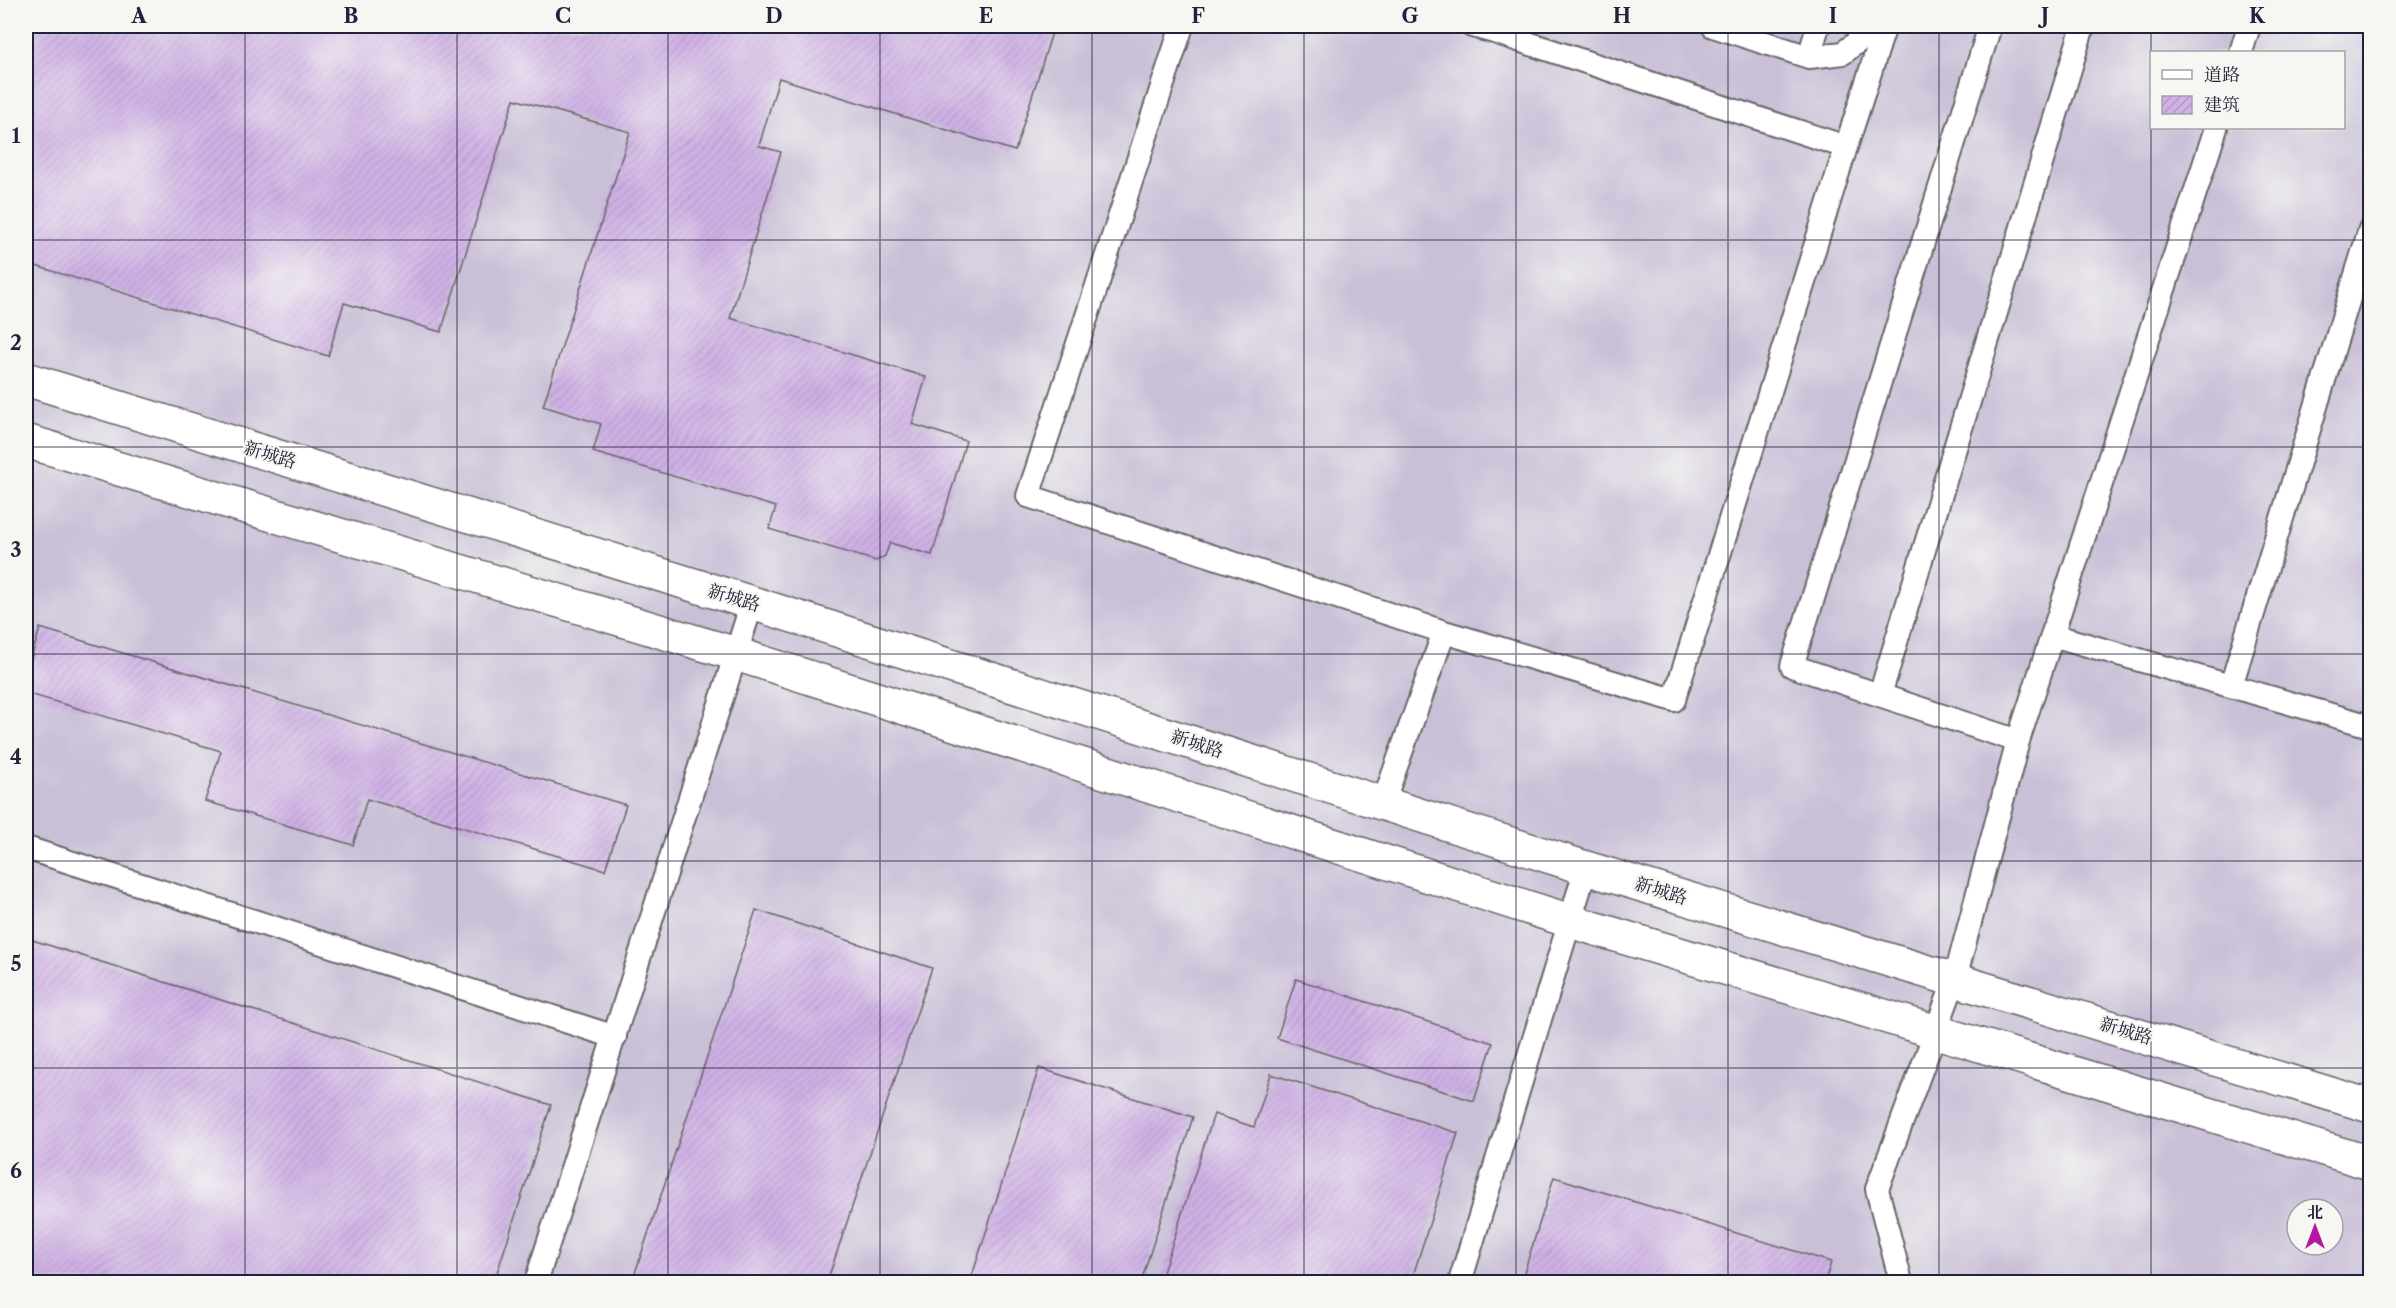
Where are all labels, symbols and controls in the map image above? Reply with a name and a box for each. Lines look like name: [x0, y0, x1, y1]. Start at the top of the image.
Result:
text: A: [130, 4, 147, 28]
text: B: [344, 4, 359, 28]
text: C: [555, 4, 571, 28]
text: D: [765, 4, 783, 28]
text: E: [979, 4, 993, 28]
text: F: [1191, 4, 1205, 28]
text: G: [1402, 4, 1419, 28]
text: H: [1613, 4, 1631, 28]
text: I: [1829, 4, 1837, 28]
text: J: [2037, 4, 2049, 28]
text: K: [2249, 4, 2266, 28]
legend: [2150, 51, 2345, 129]
text: 道路: [2204, 64, 2240, 86]
text: 建筑: [2204, 94, 2240, 116]
text: 1: [12, 124, 21, 148]
text: 2: [10, 331, 22, 355]
street label: 新城路: [241, 437, 299, 473]
text: 3: [10, 538, 22, 562]
street label: 新城路: [705, 580, 763, 616]
street label: 新城路: [1168, 725, 1226, 763]
text: 4: [10, 745, 22, 769]
street label: 新城路: [1632, 873, 1690, 909]
text: 5: [10, 952, 22, 976]
street label: 新城路: [2097, 1013, 2155, 1049]
text: 6: [10, 1159, 22, 1183]
north arrow: [2285, 1197, 2345, 1257]
text: 北: [2307, 1202, 2323, 1222]

